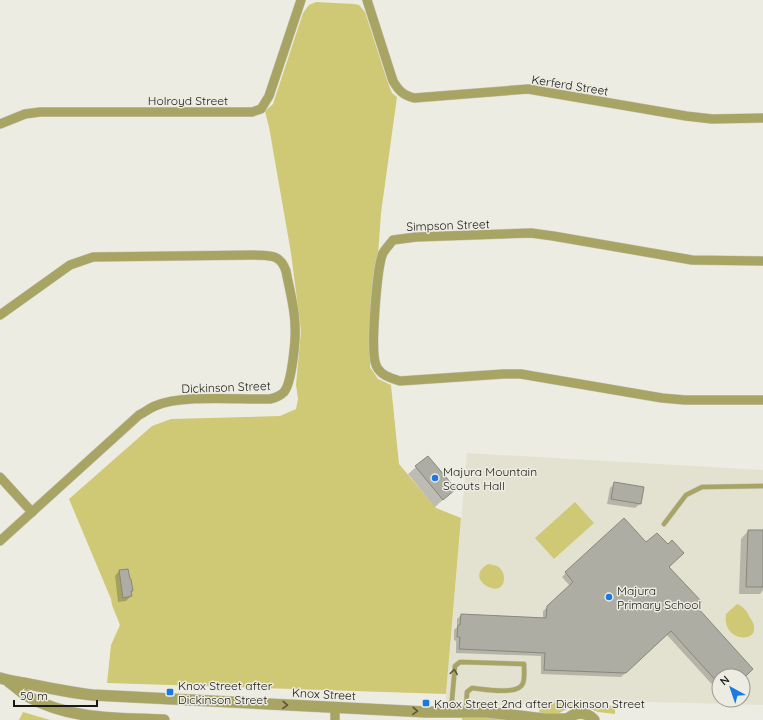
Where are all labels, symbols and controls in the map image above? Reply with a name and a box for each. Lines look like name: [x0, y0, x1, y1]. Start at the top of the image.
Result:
street label: Kerferd Street: [530, 72, 610, 98]
street label: Holroyd Street: [148, 93, 228, 108]
street label: Simpson Street: [406, 216, 490, 234]
street label: Dickinson Street: [181, 378, 271, 396]
place label: Majura Mountain Scouts Hall: [443, 464, 537, 493]
marker: Majura Mountain Scouts Hall: [430, 473, 440, 483]
place label: Majura Primary School: [617, 583, 701, 612]
marker: Majura Primary School: [604, 592, 614, 602]
north arrow: [711, 668, 751, 708]
one-way arrow: [449, 669, 458, 676]
text: N: [717, 672, 732, 688]
place label: Knox Street after Dickinson Street: [178, 678, 273, 707]
scale bar: [14, 682, 97, 708]
street label: Knox Street: [292, 685, 356, 703]
marker: Knox Street after Dickinson Street: [165, 687, 175, 697]
text: 50 m: [20, 688, 48, 703]
place label: Knox Street 2nd after Dickinson Street: [434, 696, 645, 711]
marker: Knox Street 2nd after Dickinson Street: [421, 698, 431, 708]
one-way arrow: [282, 701, 288, 709]
one-way arrow: [412, 707, 418, 715]

